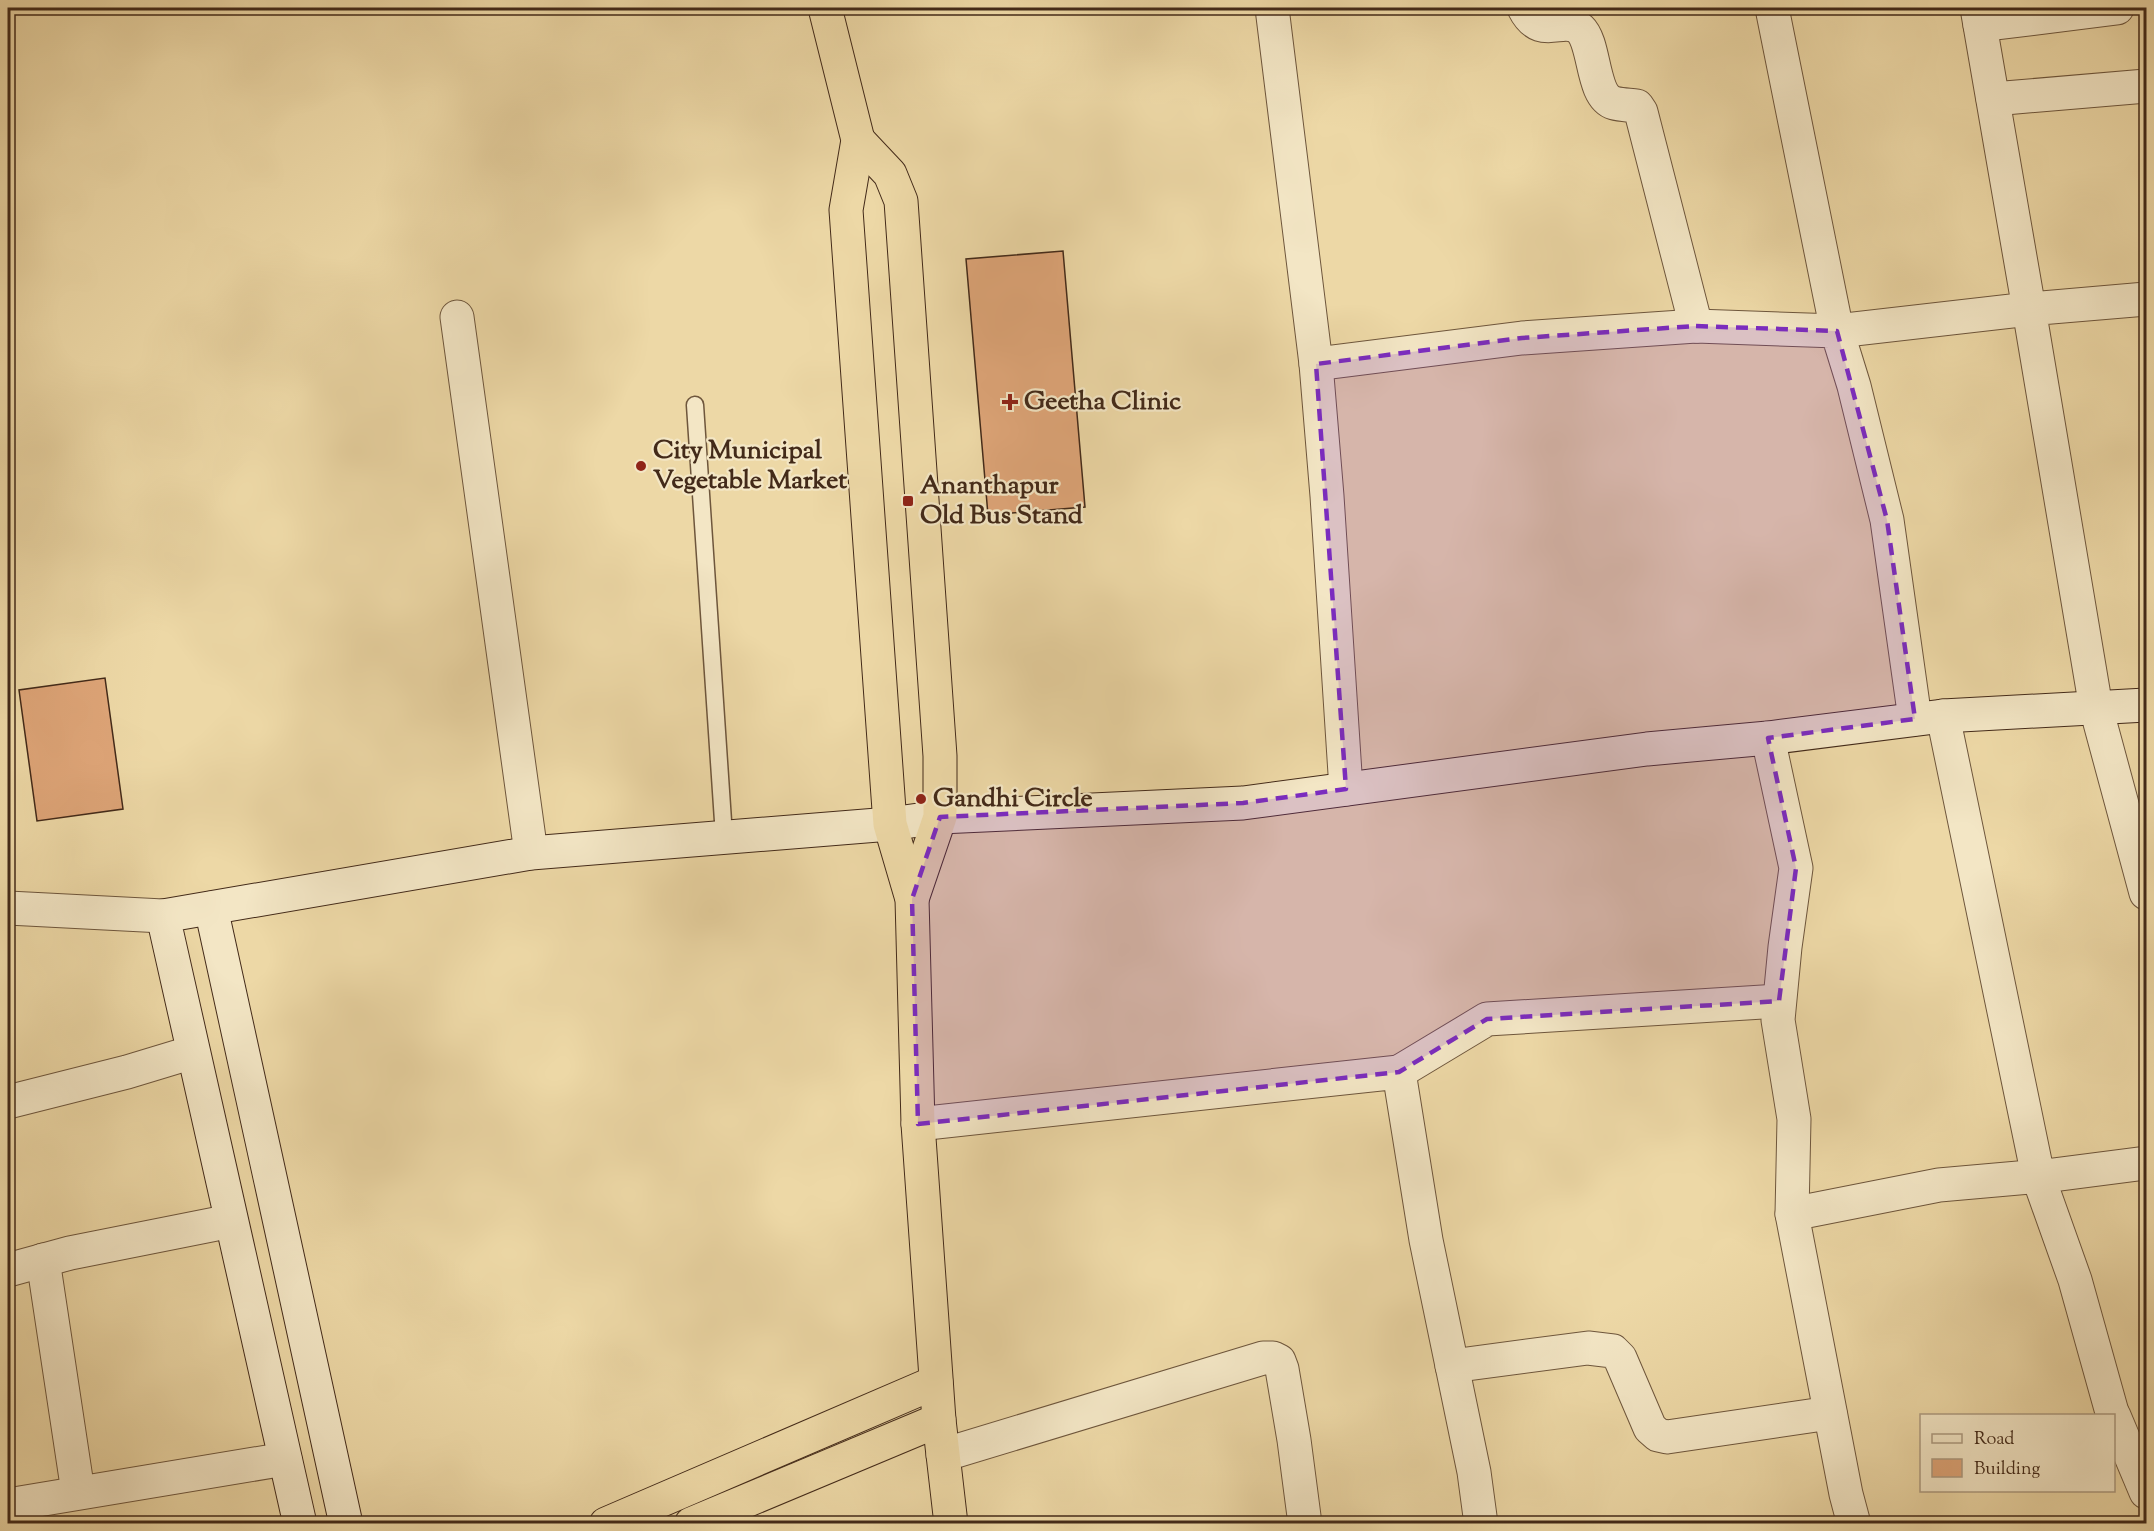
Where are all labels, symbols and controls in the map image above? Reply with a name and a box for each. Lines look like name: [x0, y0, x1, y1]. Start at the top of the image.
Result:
place label: Geetha Clinic: [1024, 384, 1181, 421]
marker: Geetha Clinic: [1001, 393, 1019, 411]
place label: City Municipal Vegetable Market: [653, 433, 847, 500]
marker: City Municipal Vegetable Market: [634, 459, 648, 473]
place label: Ananthapur Old Bus Stand: [920, 468, 1083, 535]
marker: Ananthapur Old Bus Stand: [901, 494, 915, 508]
place label: Gandhi Circle: [933, 781, 1093, 818]
marker: Gandhi Circle: [914, 792, 928, 806]
legend: [1920, 1414, 2115, 1492]
text: Road: [1974, 1427, 2014, 1453]
text: Building: [1974, 1457, 2040, 1483]

